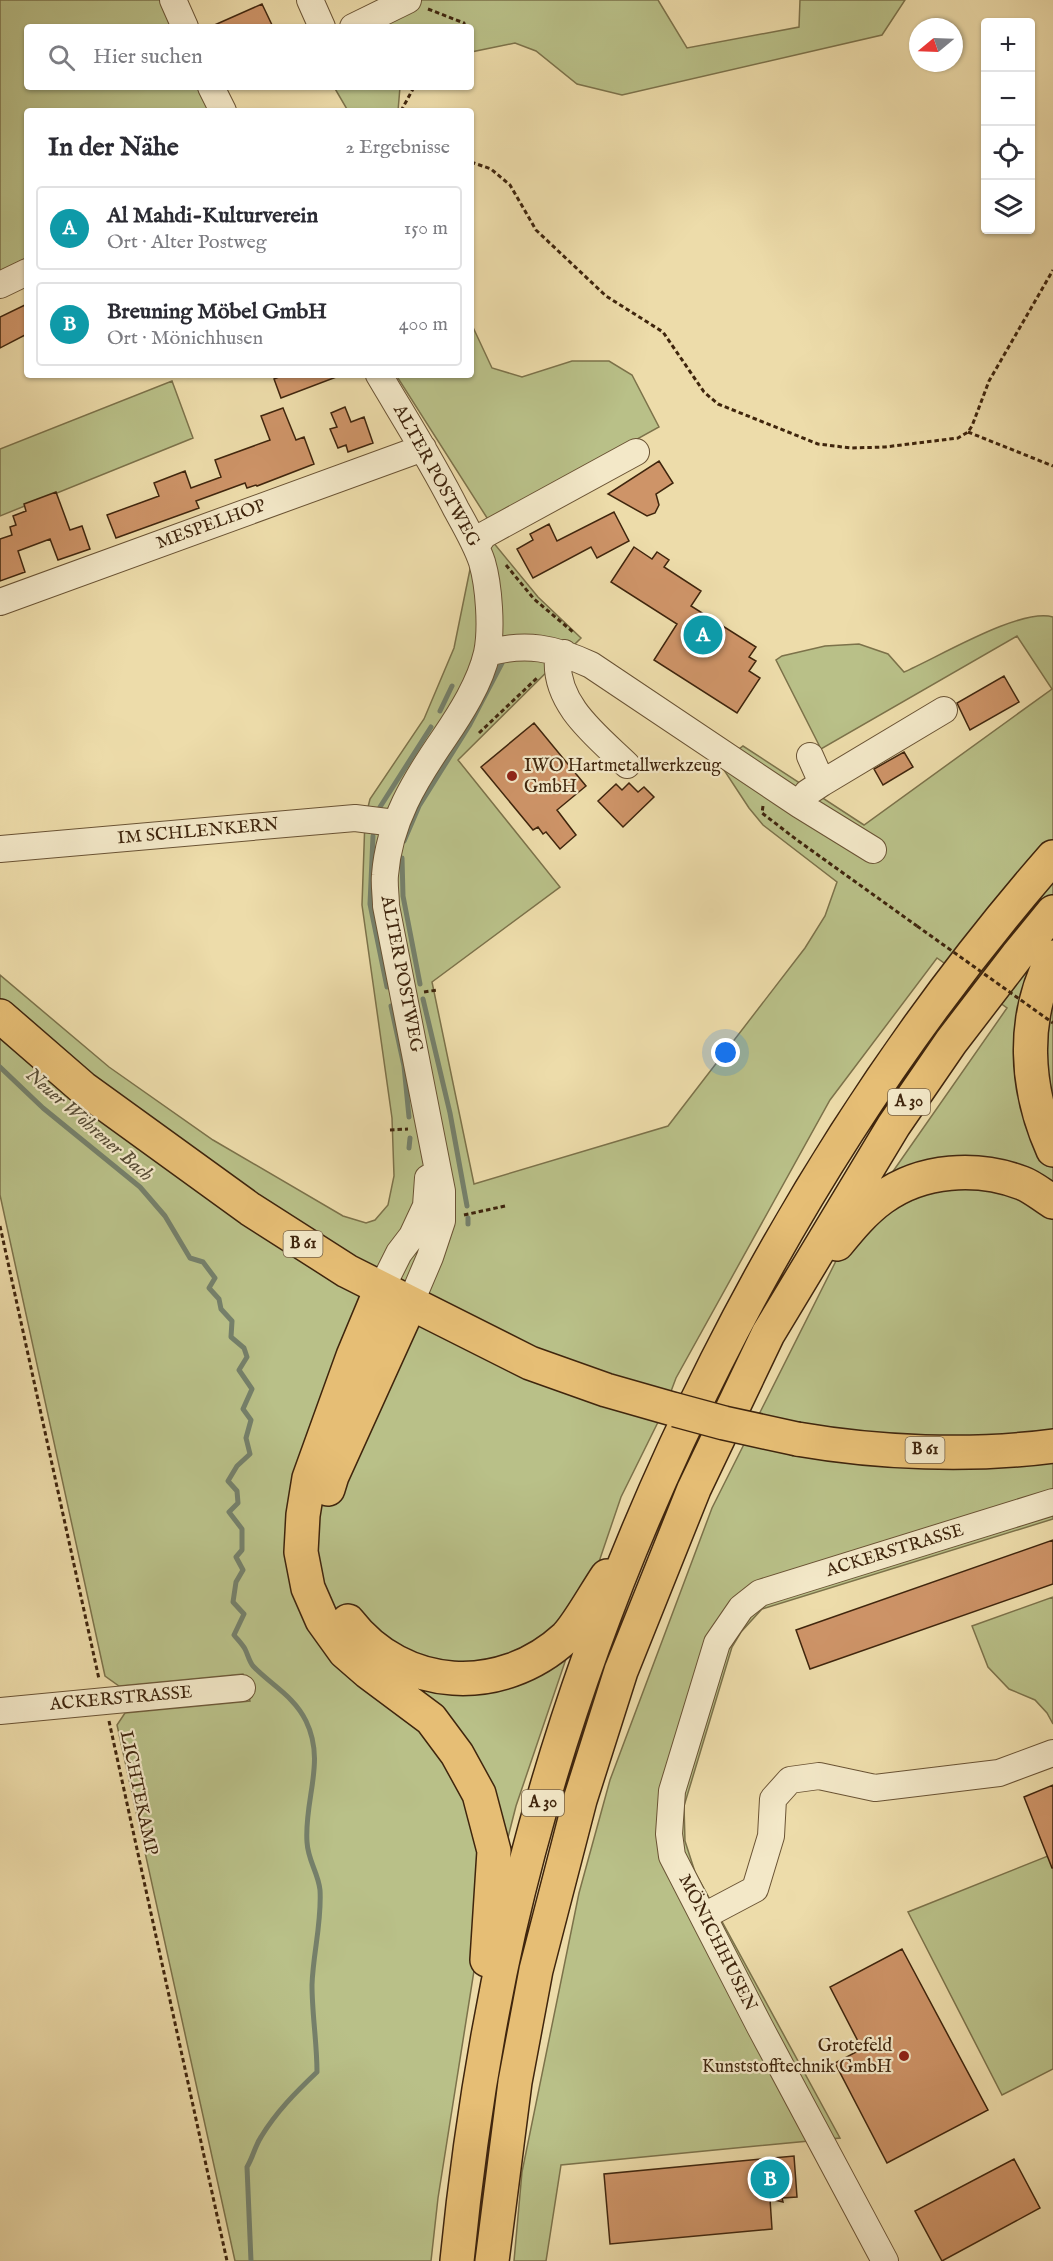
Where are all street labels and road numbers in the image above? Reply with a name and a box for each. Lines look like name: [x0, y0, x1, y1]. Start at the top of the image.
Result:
street label: ALTER POSTWEG: [387, 400, 485, 552]
street label: MESPELHOP: [153, 495, 269, 555]
street label: IM SCHLENKERN: [116, 813, 280, 851]
street label: ALTER POSTWEG: [374, 893, 428, 1055]
road number: A 30: [888, 1089, 930, 1115]
road number: B 61: [284, 1231, 322, 1257]
road number: B 61: [906, 1437, 944, 1463]
street label: ACKERSTRASSE: [822, 1519, 967, 1583]
street label: ACKERSTRASSE: [48, 1681, 193, 1717]
street label: LICHTEKAMP: [114, 1729, 162, 1857]
road number: A 30: [522, 1790, 564, 1816]
street label: MÖNICHHUSEN: [673, 1870, 763, 2016]

